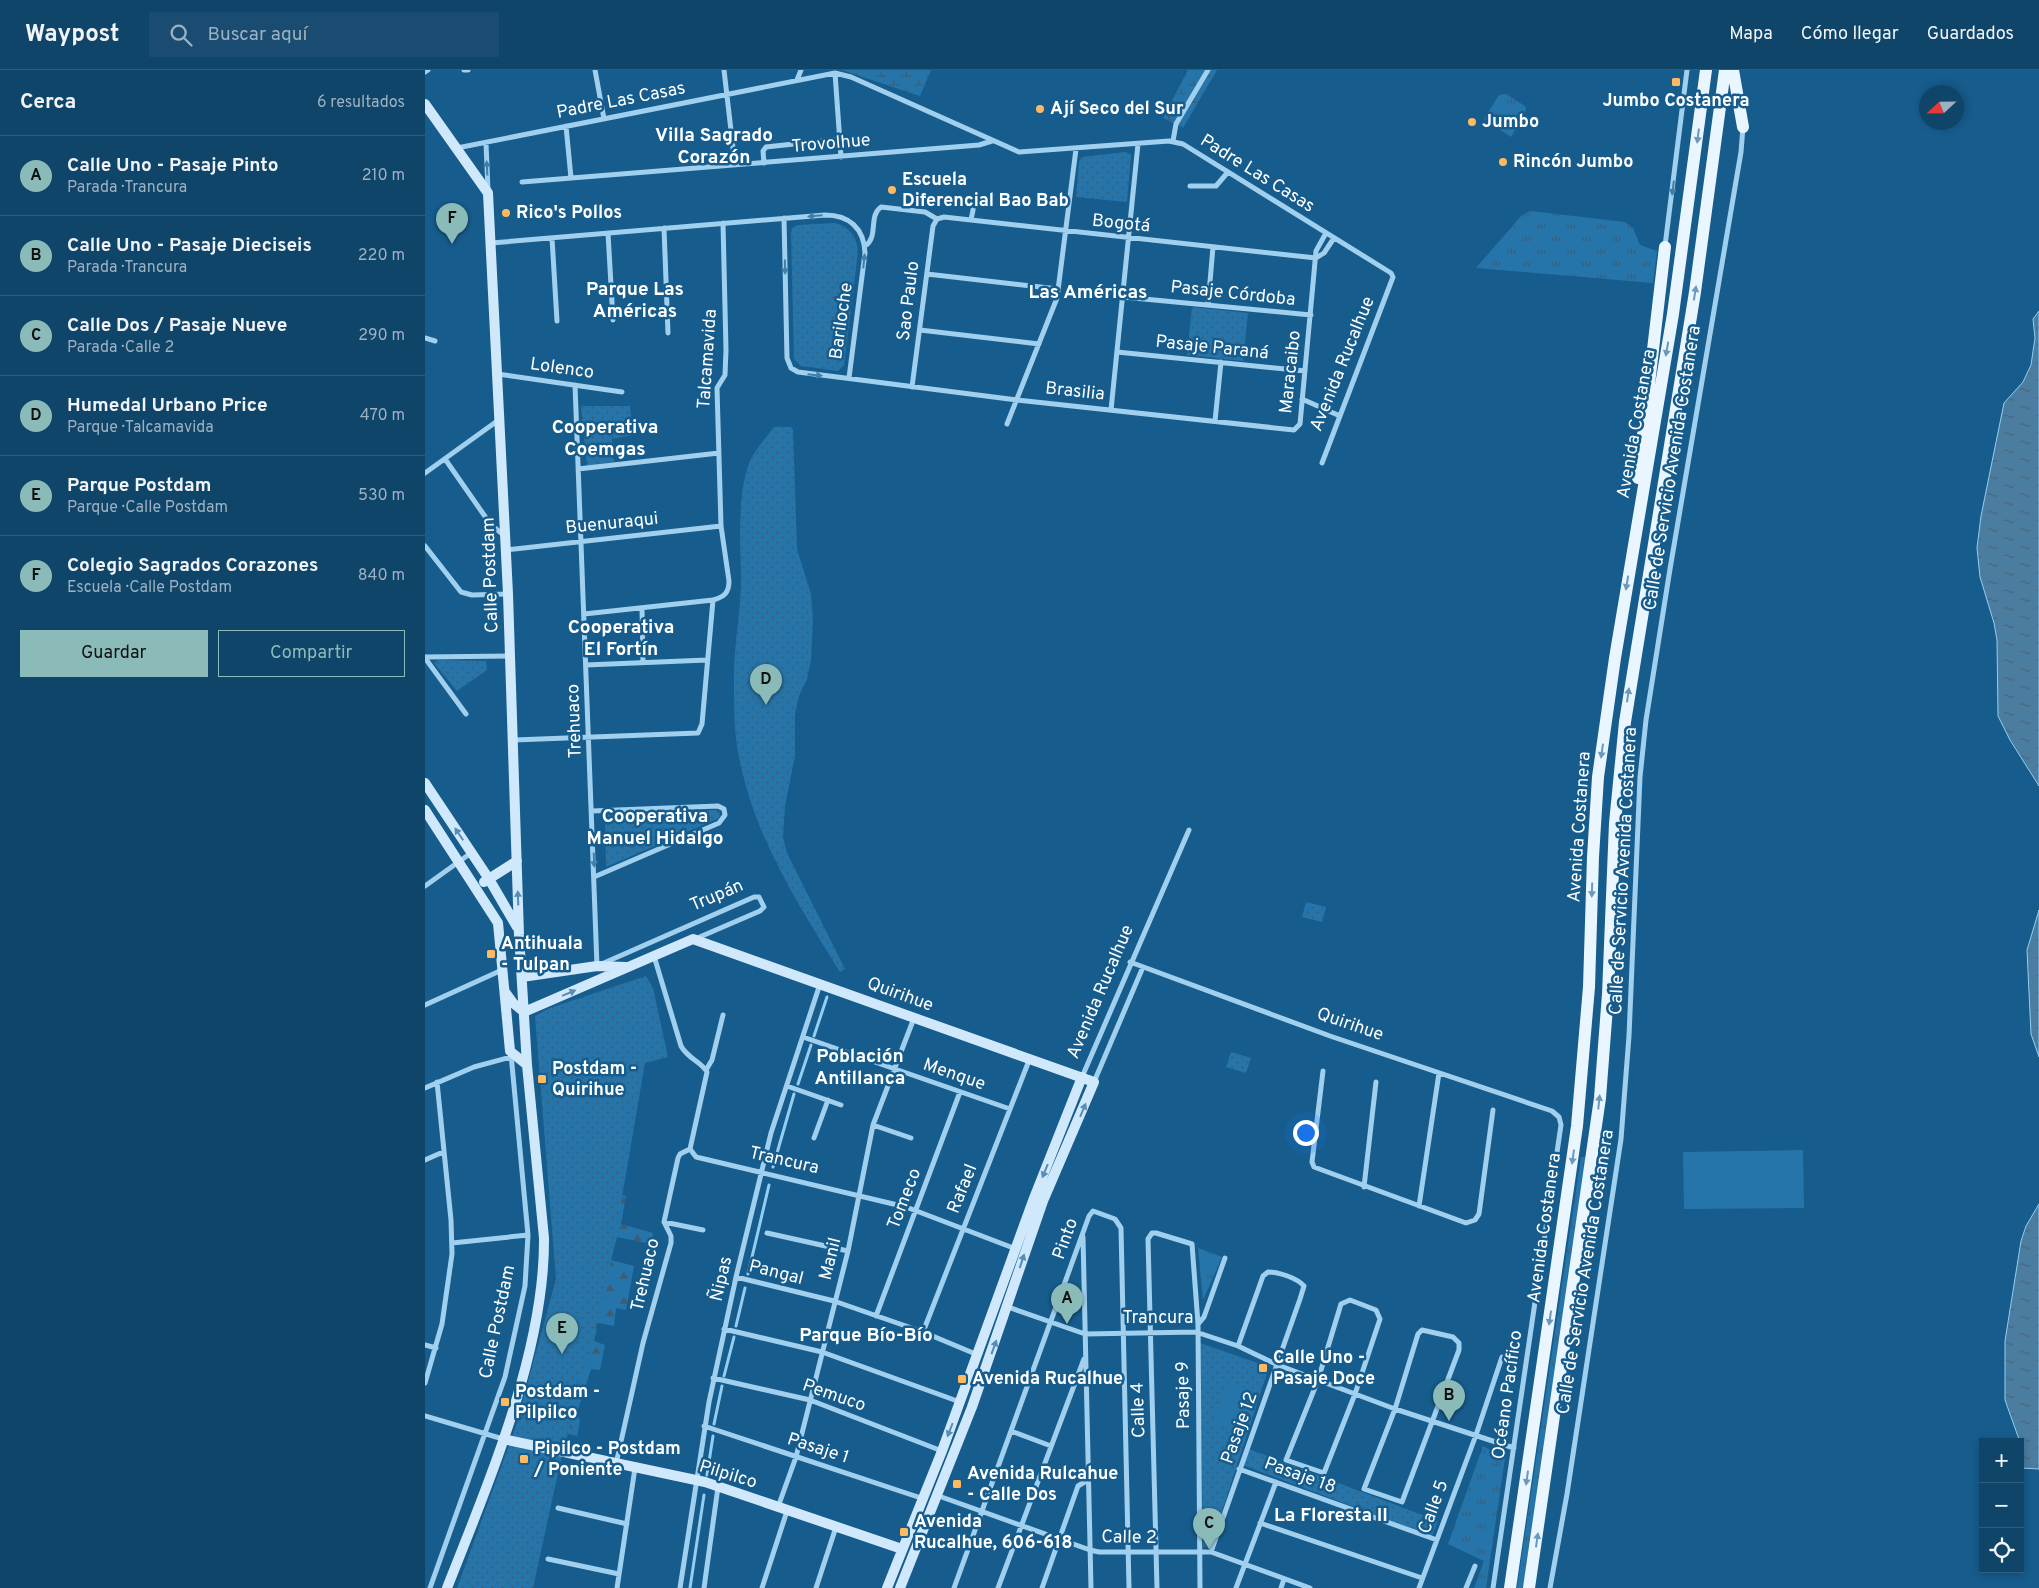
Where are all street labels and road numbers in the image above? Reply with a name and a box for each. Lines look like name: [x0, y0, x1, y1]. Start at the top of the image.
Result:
street label: Padre Las Casas: [555, 77, 687, 125]
street label: Trovolhue: [791, 129, 871, 159]
street label: Padre Las Casas: [1195, 130, 1319, 218]
street label: Bogotá: [1091, 210, 1151, 238]
street label: Sao Paulo: [893, 260, 925, 342]
street label: Pasaje Córdoba: [1169, 276, 1297, 312]
street label: Bariloche: [825, 281, 859, 361]
street label: Avenida Rucalhue: [1305, 293, 1381, 435]
street label: Talcamavida: [693, 308, 723, 410]
street label: Calle de Servicio Avenida Costanera: [1639, 324, 1707, 612]
street label: Maracaibo: [1275, 329, 1307, 415]
street label: Pasaje Paraná: [1154, 331, 1270, 365]
street label: Avenida Costanera: [1613, 347, 1661, 501]
street label: Lolenco: [529, 353, 595, 385]
street label: Brasilia: [1044, 377, 1106, 407]
street label: Buenuraqui: [564, 508, 660, 540]
street label: Calle Postdam: [477, 517, 505, 633]
street label: Trehuaco: [562, 683, 588, 759]
street label: Calle de Servicio Avenida Costanera: [1605, 726, 1643, 1016]
street label: Avenida Costanera: [1563, 751, 1597, 903]
street label: Trupán: [687, 875, 747, 917]
street label: Avenida Rucalhue: [1062, 921, 1140, 1063]
street label: Quirihue: [864, 972, 936, 1018]
street label: Quirihue: [1314, 1003, 1386, 1047]
street label: Menque: [920, 1054, 988, 1096]
street label: Calle de Servicio Avenida Costanera: [1552, 1128, 1620, 1416]
street label: Trancura: [747, 1142, 821, 1180]
street label: Avenida Costanera: [1523, 1151, 1567, 1305]
street label: Rafael: [943, 1161, 983, 1217]
street label: Tomeco: [883, 1165, 927, 1233]
street label: Pinto: [1048, 1215, 1084, 1263]
street label: Manil: [815, 1235, 847, 1283]
street label: Trehuaco: [626, 1236, 666, 1314]
street label: Ñipas: [704, 1254, 738, 1304]
street label: Pangal: [746, 1255, 806, 1291]
street label: Calle Postdam: [475, 1263, 521, 1381]
street label: Trancura: [1123, 1307, 1193, 1330]
street label: Océano Pacífico: [1488, 1329, 1528, 1461]
street label: Pasaje 9: [1172, 1361, 1196, 1429]
street label: Pemuco: [799, 1374, 869, 1418]
street label: Calle 4: [1127, 1382, 1151, 1438]
street label: Pasaje 12: [1216, 1389, 1264, 1467]
street label: Pasaje 1: [784, 1428, 852, 1470]
street label: Pasaje 18: [1261, 1452, 1339, 1500]
street label: Pilpilco: [696, 1455, 760, 1495]
street label: Calle 5: [1414, 1477, 1454, 1537]
street label: Calle 2: [1101, 1526, 1157, 1550]

